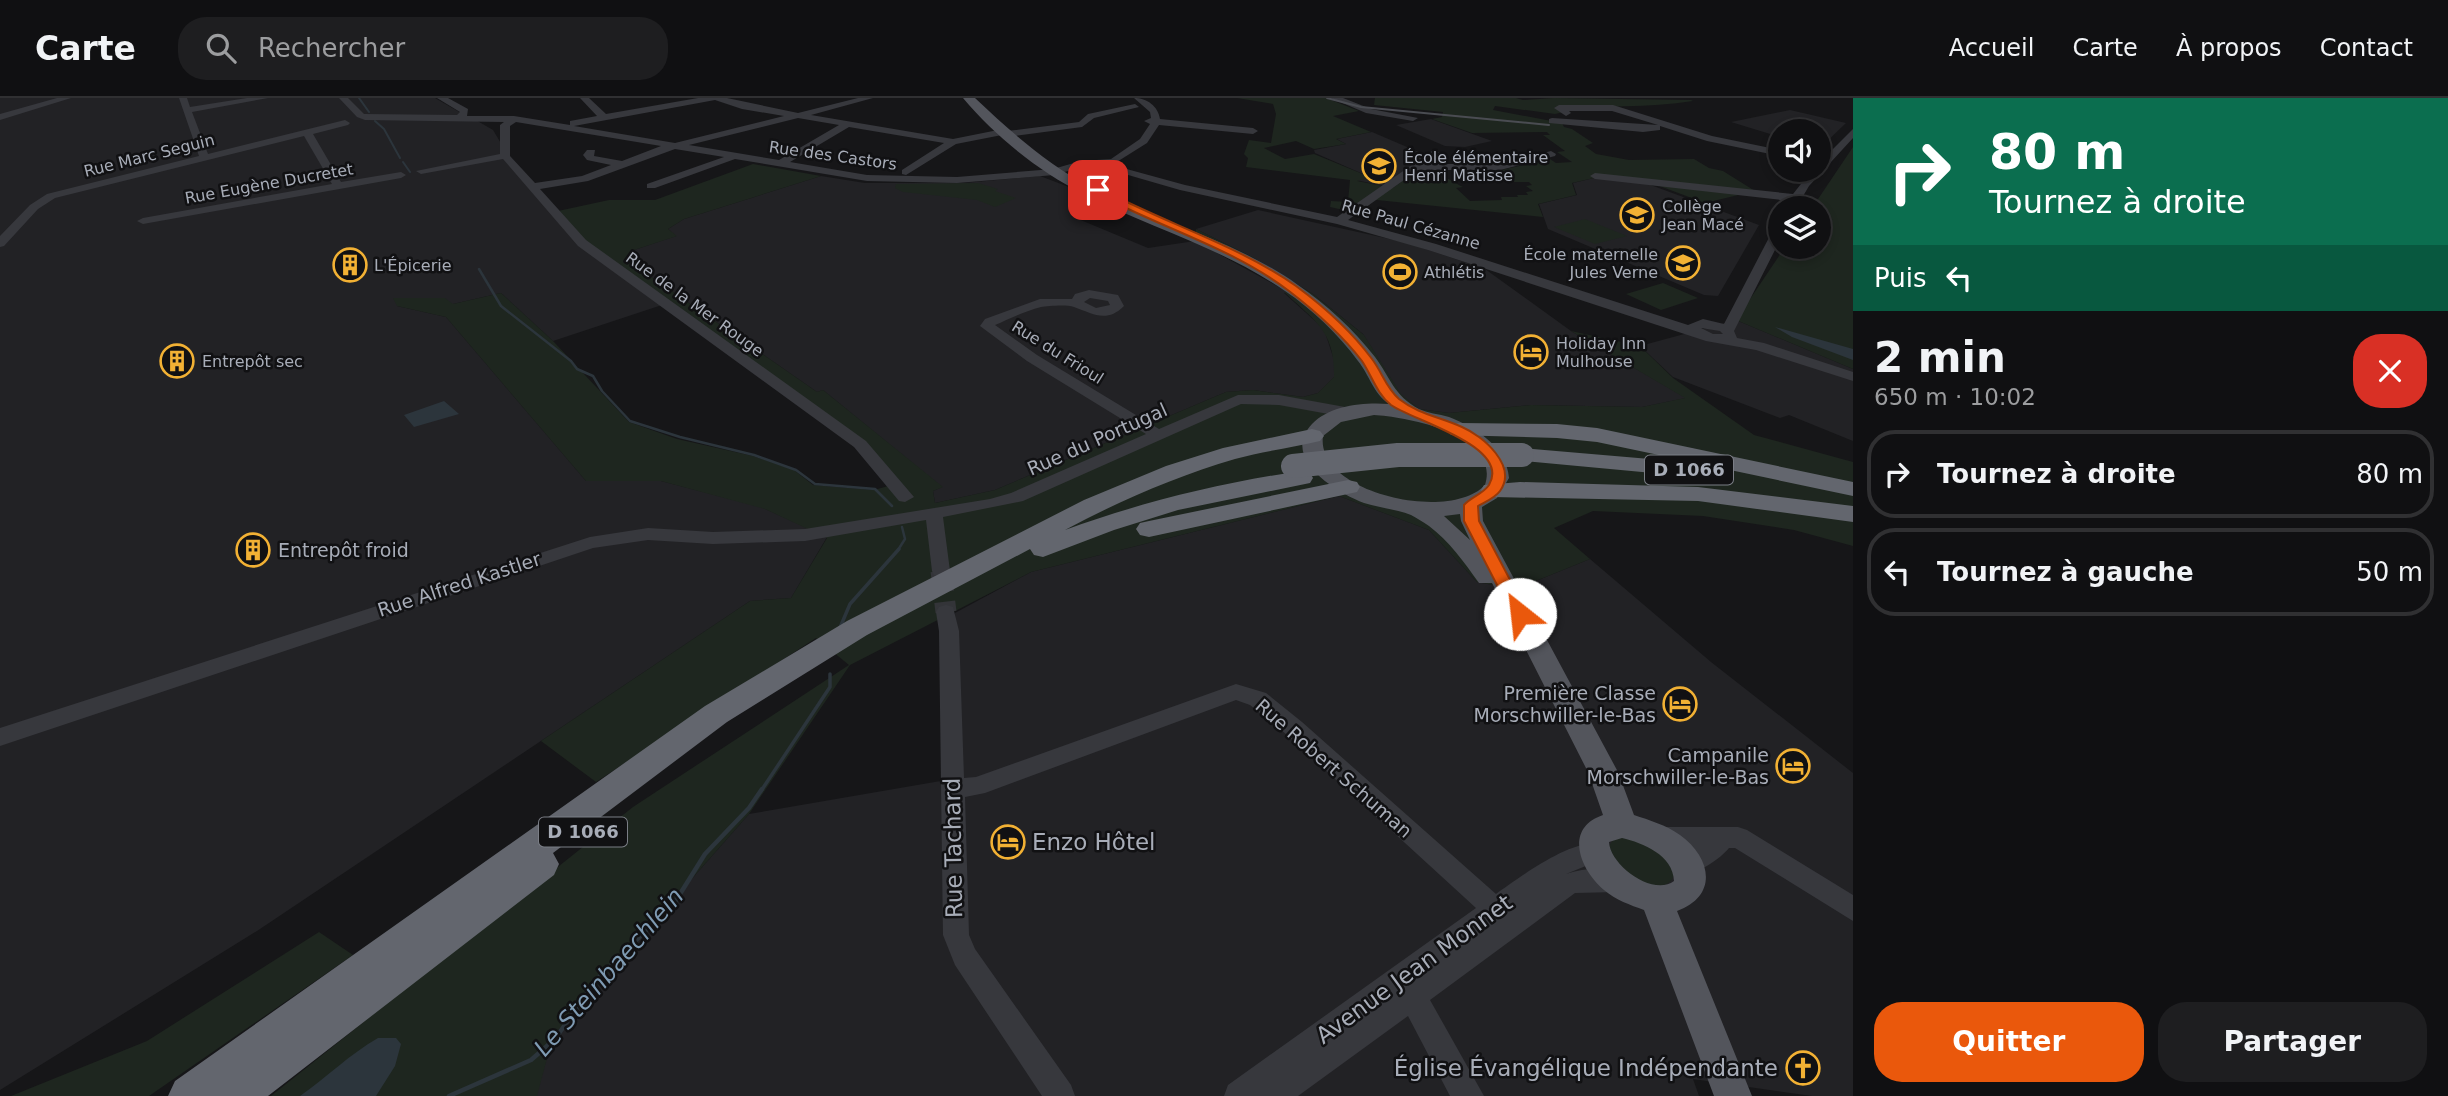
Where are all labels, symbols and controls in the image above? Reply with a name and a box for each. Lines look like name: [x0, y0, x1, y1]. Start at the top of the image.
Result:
search box: [178, 17, 668, 80]
text: Carte: [35, 29, 136, 68]
icon: search: [202, 29, 240, 67]
text: Rechercher: [258, 33, 405, 63]
text: Accueil: [1949, 34, 2034, 62]
text: Carte: [2072, 34, 2138, 62]
text: À propos: [2176, 34, 2282, 62]
text: Contact: [2320, 34, 2413, 62]
map controls: [1768, 119, 1831, 259]
button: sound: [1768, 119, 1831, 182]
text: 80 m: [1989, 124, 2125, 181]
icon: right: [1874, 126, 1965, 217]
street label: Rue Marc Seguin: [82, 130, 216, 181]
street label: Rue des Castors: [768, 137, 898, 174]
school or university icon: École élémentaire Henri Matisse: [1360, 147, 1398, 185]
place label: École élémentaire Henri Matisse: [1404, 148, 1548, 185]
street label: Rue Eugène Ducretet: [183, 159, 355, 208]
pin: [1068, 160, 1128, 220]
icon: arrive: [1079, 171, 1117, 209]
text: Tournez à droite: [1989, 183, 2246, 221]
street label: Rue Paul Cézanne: [1339, 196, 1482, 253]
school or university icon: Collège Jean Macé: [1618, 196, 1656, 234]
button: layers: [1768, 196, 1831, 259]
place label: Collège Jean Macé: [1661, 197, 1744, 234]
school or university icon: École maternelle Jules Verne: [1664, 244, 1702, 282]
place label: École maternelle Jules Verne: [1523, 245, 1658, 282]
building icon: L'Épicerie: [331, 246, 369, 284]
street label: Rue de la Mer Rouge: [622, 248, 767, 361]
sports icon: Athlétis: [1381, 253, 1419, 291]
place label: L'Épicerie: [374, 256, 452, 275]
icon: left: [1940, 259, 1978, 297]
place label: Athlétis: [1424, 263, 1484, 282]
text: Puis: [1874, 263, 1926, 293]
street label: Rue du Frioul: [1008, 317, 1107, 388]
hotel icon: Holiday Inn Mulhouse: [1512, 333, 1550, 371]
text: 2 min: [1874, 333, 2006, 382]
place label: Holiday Inn Mulhouse: [1556, 334, 1646, 371]
button: close: [2353, 334, 2427, 408]
building icon: Entrepôt sec: [158, 342, 196, 380]
place label: Entrepôt sec: [202, 352, 303, 371]
text: 650 m · 10:02: [1874, 384, 2036, 410]
street label: Rue du Portugal: [1024, 398, 1170, 480]
icon: right: [1878, 455, 1916, 493]
road number: D 1066: [1645, 456, 1733, 484]
text: Tournez à droite: [1937, 459, 2176, 489]
text: 80 m: [2356, 459, 2423, 489]
building icon: Entrepôt froid: [234, 531, 272, 569]
place label: Entrepôt froid: [278, 539, 409, 561]
street label: Rue Alfred Kastler: [375, 547, 543, 621]
icon: left: [1878, 553, 1916, 591]
text: Tournez à gauche: [1937, 557, 2194, 587]
text: 50 m: [2356, 557, 2423, 587]
position arrow: [1483, 577, 1557, 651]
place label: Première Classe Morschwiller-le-Bas: [1474, 682, 1656, 726]
hotel icon: Première Classe Morschwiller-le-Bas: [1661, 685, 1699, 723]
street label: Rue Robert Schuman: [1251, 694, 1417, 842]
place label: Campanile Morschwiller-le-Bas: [1587, 744, 1769, 788]
hotel icon: Campanile Morschwiller-le-Bas: [1774, 747, 1812, 785]
street label: Rue Tachard: [939, 778, 967, 918]
road number: D 1066: [539, 818, 627, 846]
hotel icon: Enzo Hôtel: [989, 823, 1027, 861]
place label: Enzo Hôtel: [1032, 829, 1156, 855]
water label: Le Steinbaechlein: [528, 882, 690, 1062]
street label: Avenue Jean Monnet: [1311, 889, 1517, 1049]
button: Quitter: [1874, 1002, 2144, 1082]
button: Partager: [2158, 1002, 2427, 1082]
church icon: Église Évangélique Indépendante: [1784, 1049, 1822, 1087]
place label: Église Évangélique Indépendante: [1394, 1054, 1778, 1081]

